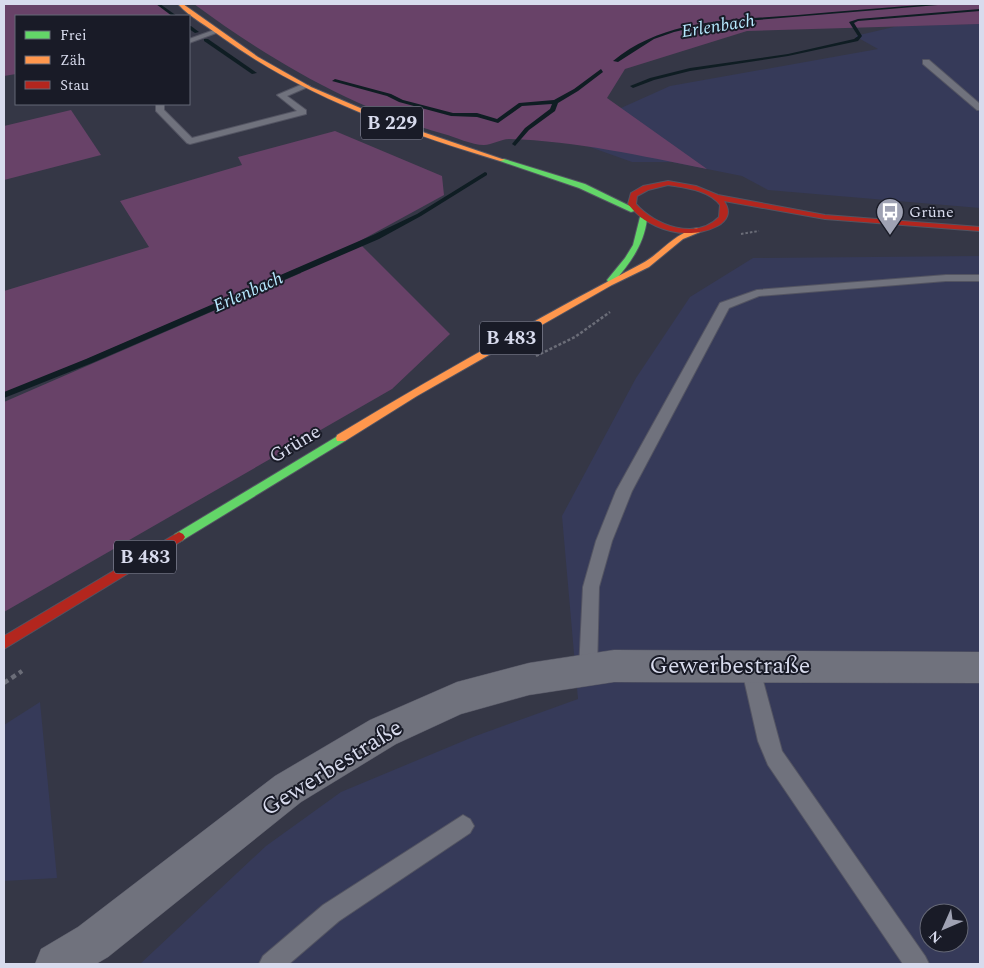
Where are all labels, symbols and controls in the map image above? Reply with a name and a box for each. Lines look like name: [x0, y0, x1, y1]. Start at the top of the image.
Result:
water label: Erlenbach: [679, 7, 757, 45]
legend: [15, 15, 190, 105]
text: Frei: [60, 24, 87, 47]
text: Zäh: [60, 49, 86, 72]
text: Stau: [60, 74, 89, 97]
road number: B 229: [361, 106, 423, 140]
bus stop icon: Grüne: [875, 197, 905, 236]
place label: Grüne: [909, 200, 954, 224]
water label: Erlenbach: [209, 265, 287, 319]
road number: B 483: [480, 322, 542, 354]
street label: Grüne: [263, 417, 327, 471]
road number: B 483: [114, 540, 176, 574]
street label: Gewerbestraße: [650, 648, 810, 684]
street label: Gewerbestraße: [254, 710, 410, 826]
north arrow: [919, 903, 969, 953]
text: N: [924, 925, 947, 948]

